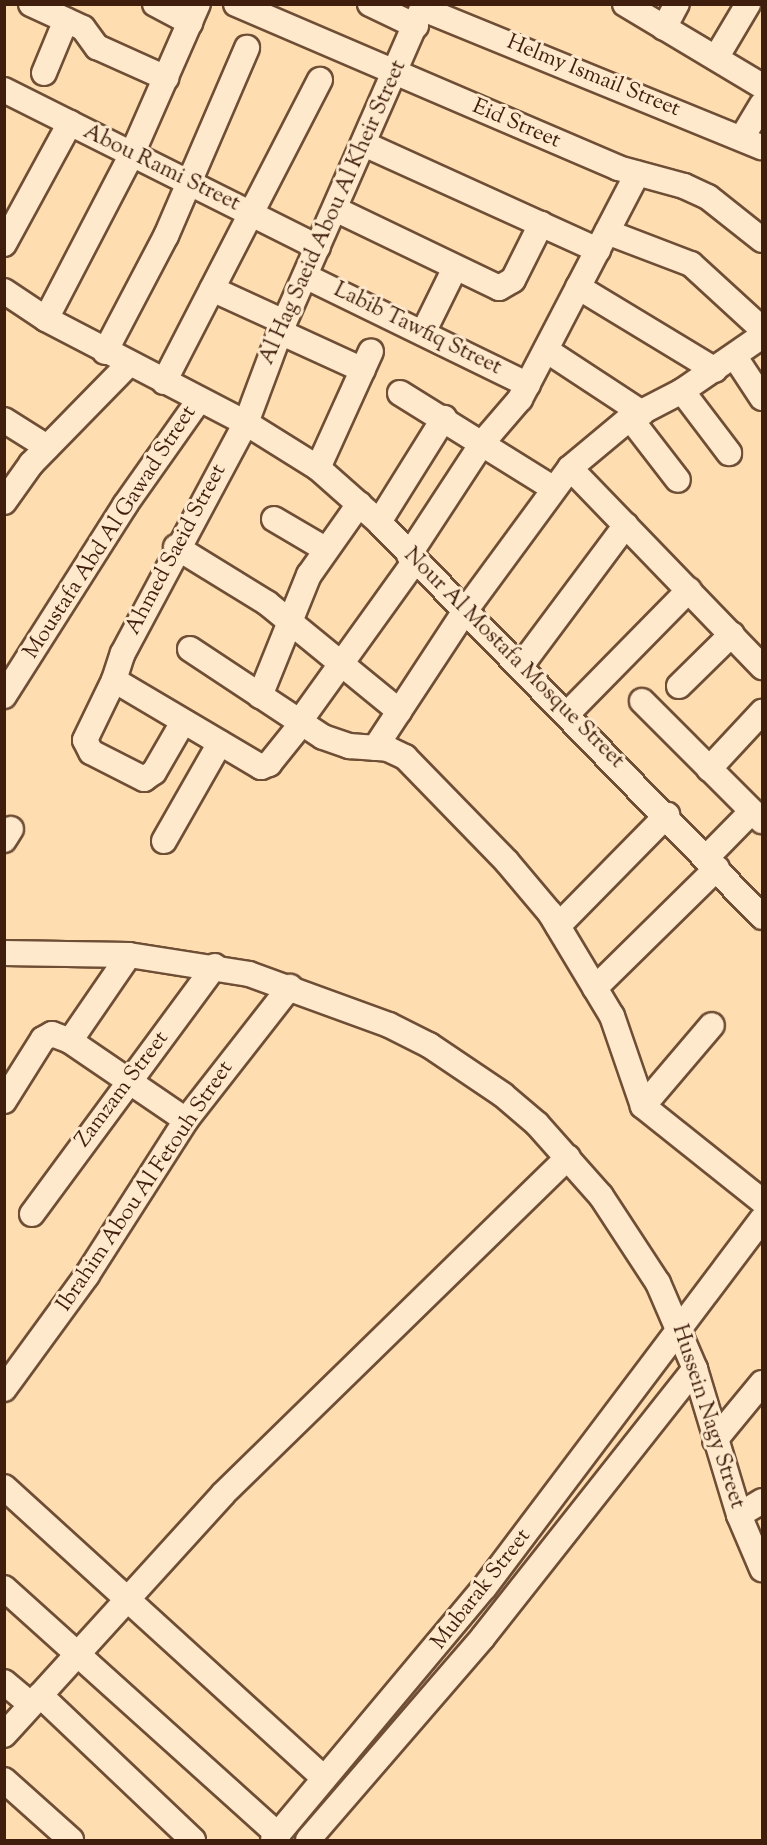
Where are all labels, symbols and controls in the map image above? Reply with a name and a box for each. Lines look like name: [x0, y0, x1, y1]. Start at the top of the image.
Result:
street label: Helmy Ismail Street: [502, 30, 684, 124]
street label: Al Hag Saeid Abou Al Kheir Street: [255, 57, 413, 369]
street label: Eid Street: [468, 95, 564, 155]
street label: Abou Rami Street: [78, 120, 244, 218]
street label: Labib Tawfiq Street: [329, 278, 505, 382]
street label: Moustafa Abd Al Gawad Street: [19, 401, 203, 665]
street label: Ahmed Saeid Street: [121, 460, 233, 640]
street label: Nour Al Mostafa Mosque Street: [397, 543, 629, 775]
street label: Zamzam Street: [71, 1027, 175, 1153]
street label: Ibrahim Abou Al Fetouh Street: [52, 1057, 240, 1317]
street label: Hussein Nagy Street: [665, 1322, 749, 1512]
street label: Mubarak Street: [427, 1524, 537, 1656]

